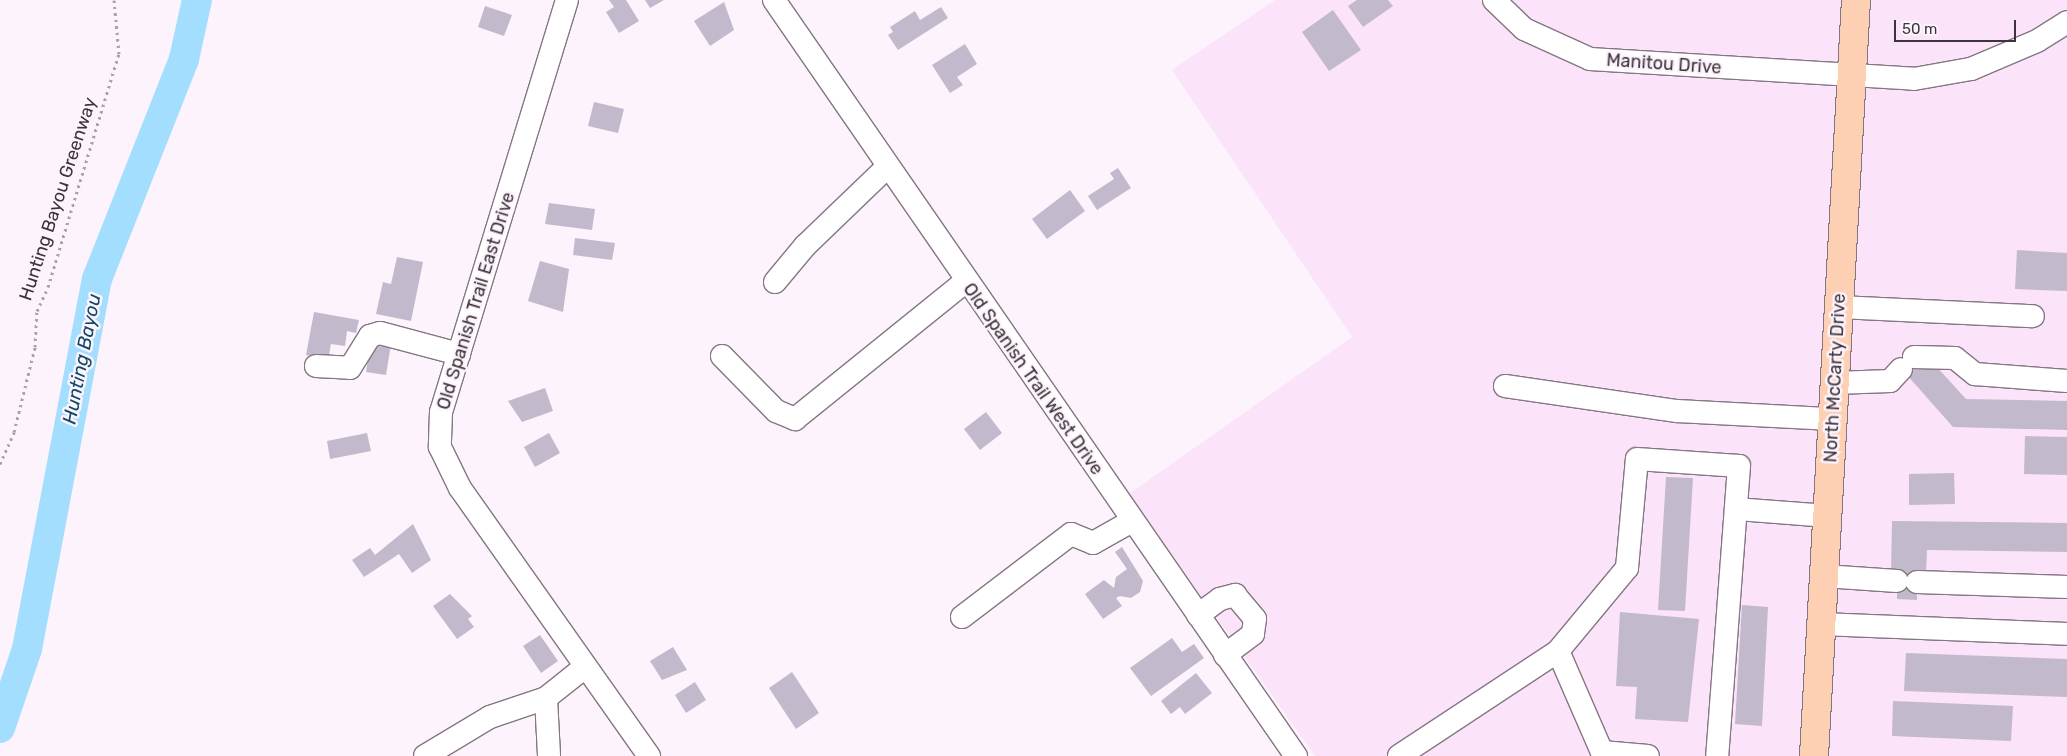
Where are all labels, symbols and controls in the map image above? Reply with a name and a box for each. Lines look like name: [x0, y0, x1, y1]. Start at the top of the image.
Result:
scale bar: [1897, 10, 2020, 42]
text: 50 m: [1902, 20, 1937, 38]
street label: Manitou Drive: [1606, 49, 1722, 79]
street label: Hunting Bayou Greenway: [15, 95, 101, 303]
street label: Old Spanish Trail East Drive: [433, 189, 519, 413]
street label: Old Spanish Trail West Drive: [958, 279, 1108, 479]
water label: Hunting Bayou: [58, 292, 106, 426]
street label: North McCarty Drive: [1820, 293, 1850, 463]

